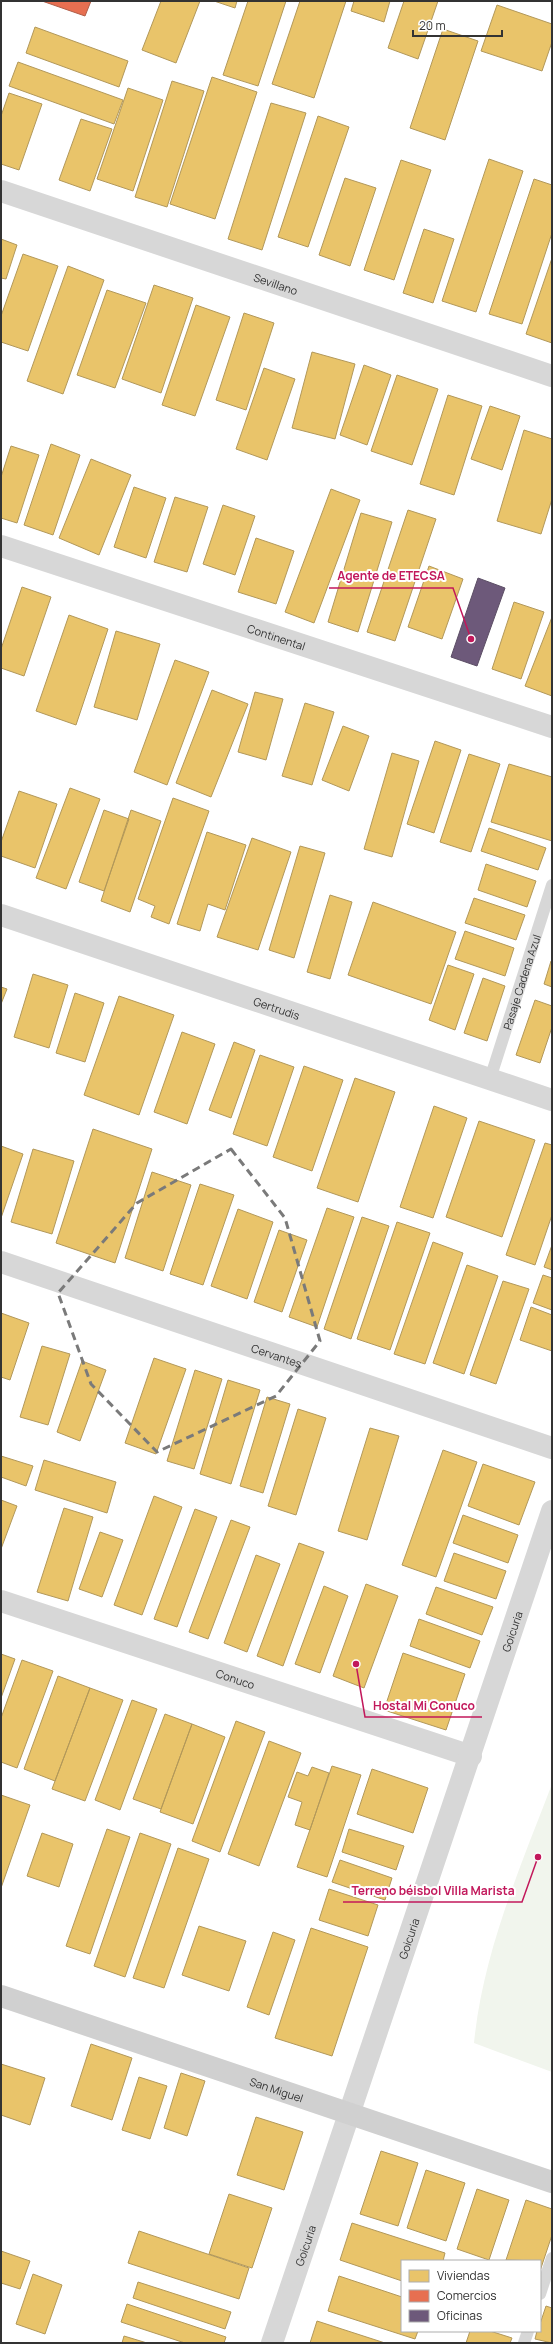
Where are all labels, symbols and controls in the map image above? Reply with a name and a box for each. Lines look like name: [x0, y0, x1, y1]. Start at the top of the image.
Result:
scale bar: [413, 12, 502, 38]
text: 20 m: [419, 17, 446, 34]
street label: Sevillano: [252, 269, 300, 298]
callout: Agente de ETECSA: [329, 564, 453, 588]
text: Agente de ETECSA: [337, 567, 445, 584]
street label: Continental: [246, 620, 308, 653]
street label: Pasaje Cadena Azul: [499, 932, 543, 1031]
street label: Gertrudis: [252, 993, 302, 1022]
street label: Cervantes: [249, 1340, 304, 1371]
street label: Goicuria: [498, 1609, 525, 1654]
street label: Conuco: [214, 1665, 257, 1692]
callout: Hostal Mi Conuco: [365, 1693, 482, 1717]
text: Hostal Mi Conuco: [373, 1697, 475, 1714]
callout: Terreno béisbol Villa Marista: [343, 1878, 522, 1902]
text: Terreno béisbol Villa Marista: [351, 1882, 515, 1899]
street label: Goicuria: [394, 1916, 422, 1961]
street label: San Miguel: [248, 2073, 305, 2105]
street label: Goicuria: [291, 2223, 319, 2268]
legend: [401, 2260, 541, 2332]
text: Viviendas: [437, 2267, 490, 2284]
text: Comercios: [437, 2287, 497, 2304]
text: Oficinas: [437, 2307, 482, 2324]

